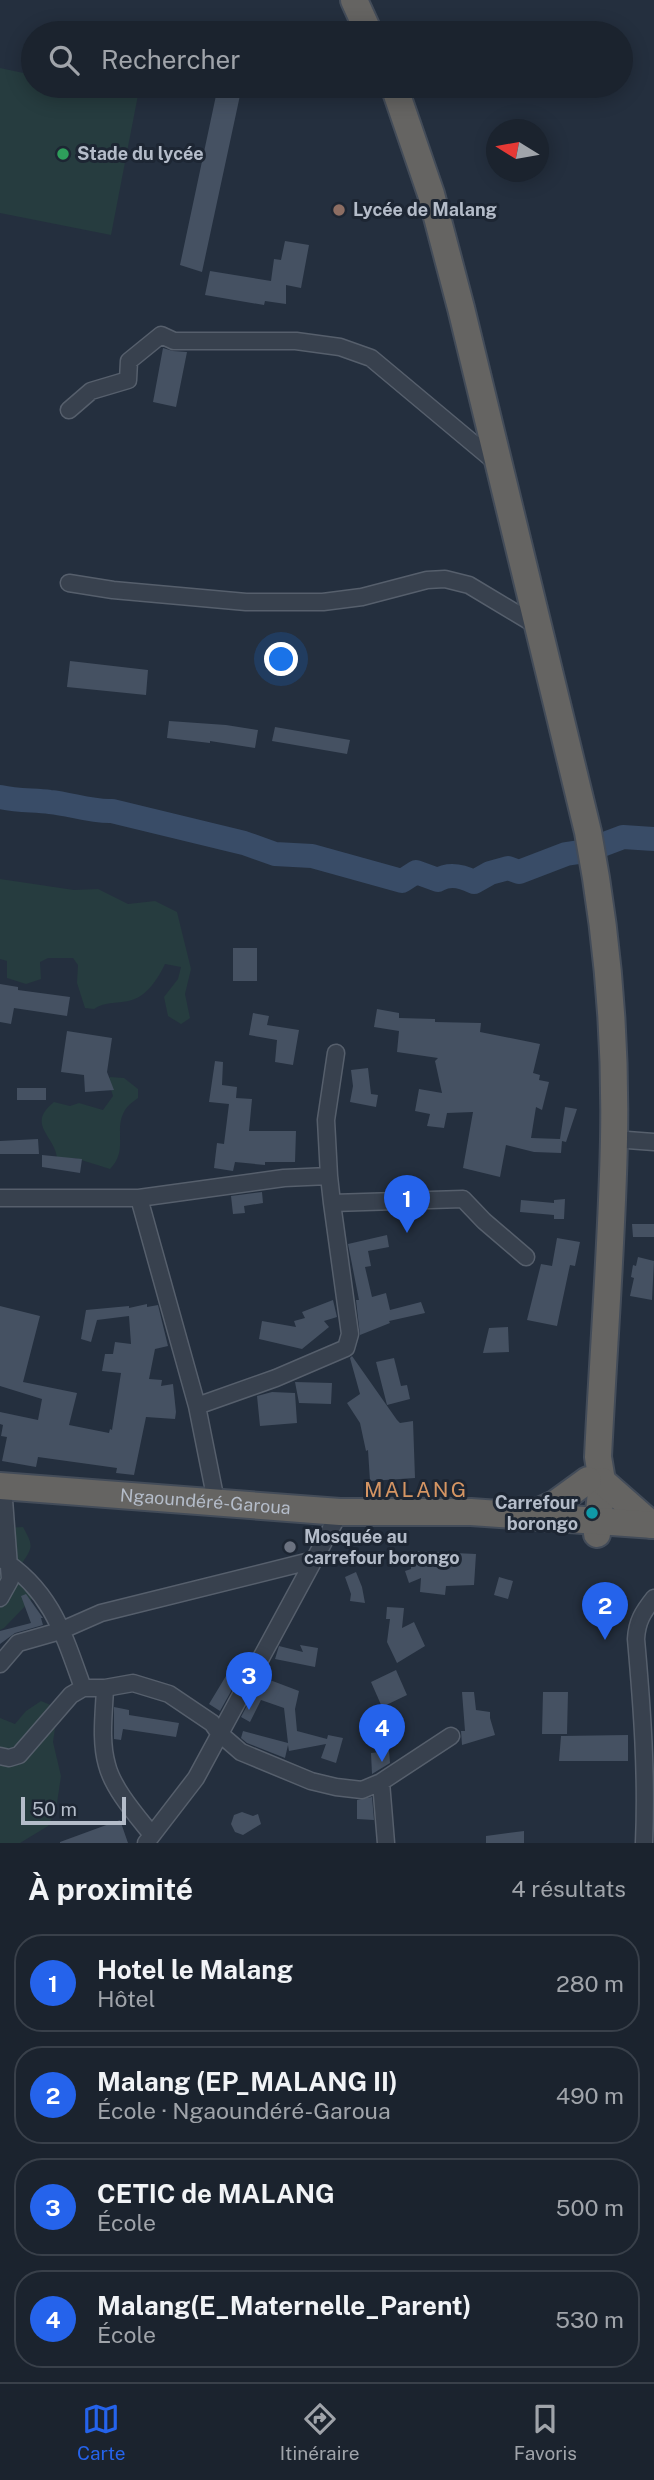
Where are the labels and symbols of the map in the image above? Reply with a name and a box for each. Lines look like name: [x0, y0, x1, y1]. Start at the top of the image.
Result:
north arrow: [486, 119, 549, 182]
place label: Stade du lycée: [77, 143, 204, 164]
marker: Stade du lycée: [55, 146, 71, 162]
place label: Lycée de Malang: [353, 199, 497, 220]
marker: Lycée de Malang: [331, 202, 347, 218]
your location: [264, 642, 298, 676]
pin: 1: [384, 1175, 430, 1233]
district label: MALANG: [364, 1477, 468, 1502]
street label: Ngaoundéré-Garoua: [119, 1484, 292, 1518]
place label: Carrefour borongo: [495, 1492, 579, 1534]
marker: Carrefour borongo: [584, 1505, 600, 1521]
place label: Mosquée au carrefour borongo: [304, 1526, 460, 1568]
marker: Mosquée au carrefour borongo: [282, 1539, 298, 1555]
pin: 2: [582, 1582, 628, 1640]
pin: 3: [226, 1652, 272, 1710]
pin: 4: [359, 1704, 405, 1762]
scale bar: [21, 1794, 126, 1826]

